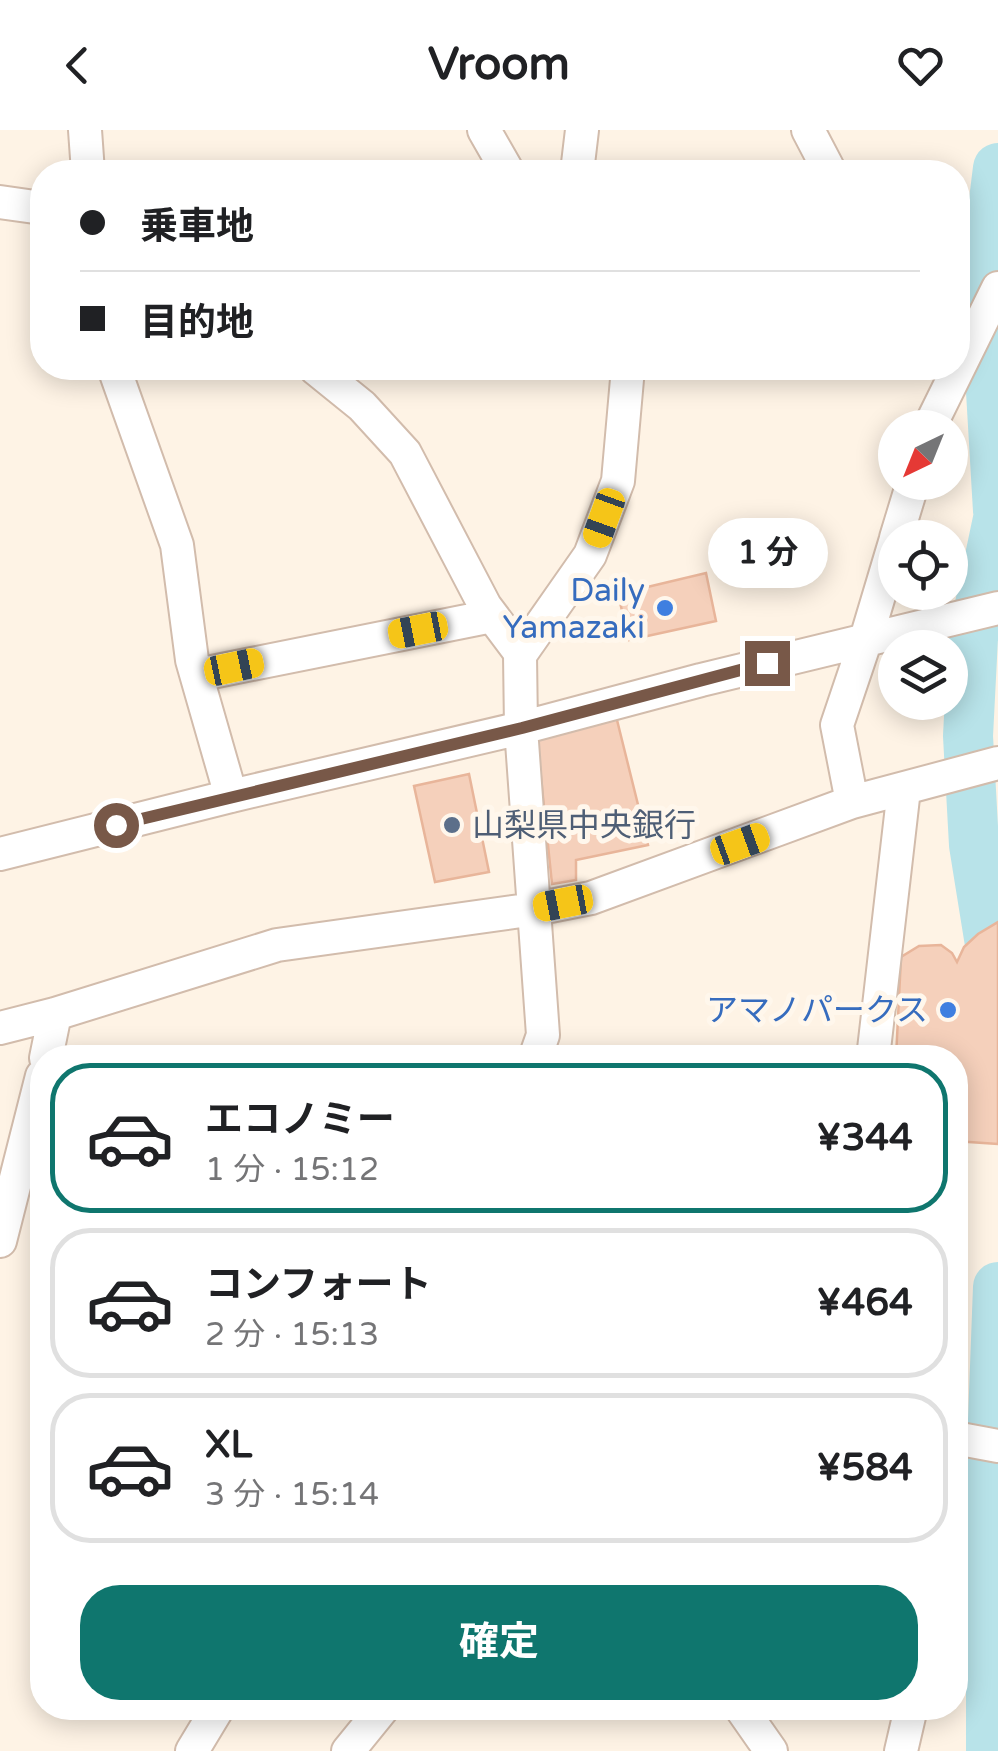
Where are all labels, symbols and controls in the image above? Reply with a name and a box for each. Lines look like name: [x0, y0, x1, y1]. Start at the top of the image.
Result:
icon: back: [50, 38, 105, 93]
text: Vroom: [428, 38, 570, 92]
icon: heart: [893, 38, 948, 93]
text: 乗車地: [140, 204, 254, 250]
text: 目的地: [140, 300, 254, 346]
north arrow: [878, 410, 968, 500]
map controls: [878, 410, 968, 720]
car: [580, 485, 628, 551]
callout: 1 分: [707, 518, 827, 588]
button: locate: [878, 520, 968, 610]
text: 1 分: [738, 534, 798, 572]
place label: Daily Yamazaki: [502, 572, 645, 647]
marker: Daily Yamazaki: [654, 597, 676, 619]
car: [386, 610, 450, 650]
button: layers: [878, 630, 968, 720]
route end: [745, 641, 790, 686]
car: [202, 646, 266, 688]
route start: [94, 803, 139, 848]
place label: 山梨県中央銀行: [472, 807, 696, 845]
marker: 山梨県中央銀行: [441, 814, 463, 836]
car: [707, 820, 773, 868]
car: [531, 883, 595, 923]
place label: アマノパークス: [706, 992, 928, 1030]
marker: アマノパークス: [937, 999, 959, 1021]
icon: car: [85, 1093, 175, 1183]
text: エコノミー: [205, 1097, 395, 1143]
text: ¥344: [816, 1115, 913, 1161]
text: 1 分 · 15:12: [205, 1151, 379, 1189]
icon: car: [85, 1258, 175, 1348]
text: コンフォート: [205, 1262, 432, 1308]
text: ¥464: [816, 1280, 913, 1326]
text: 2 分 · 15:13: [205, 1316, 379, 1354]
text: XL: [205, 1422, 252, 1468]
icon: car: [85, 1423, 175, 1513]
text: ¥584: [816, 1445, 913, 1491]
text: 3 分 · 15:14: [205, 1476, 379, 1514]
button: 確定: [80, 1585, 918, 1700]

